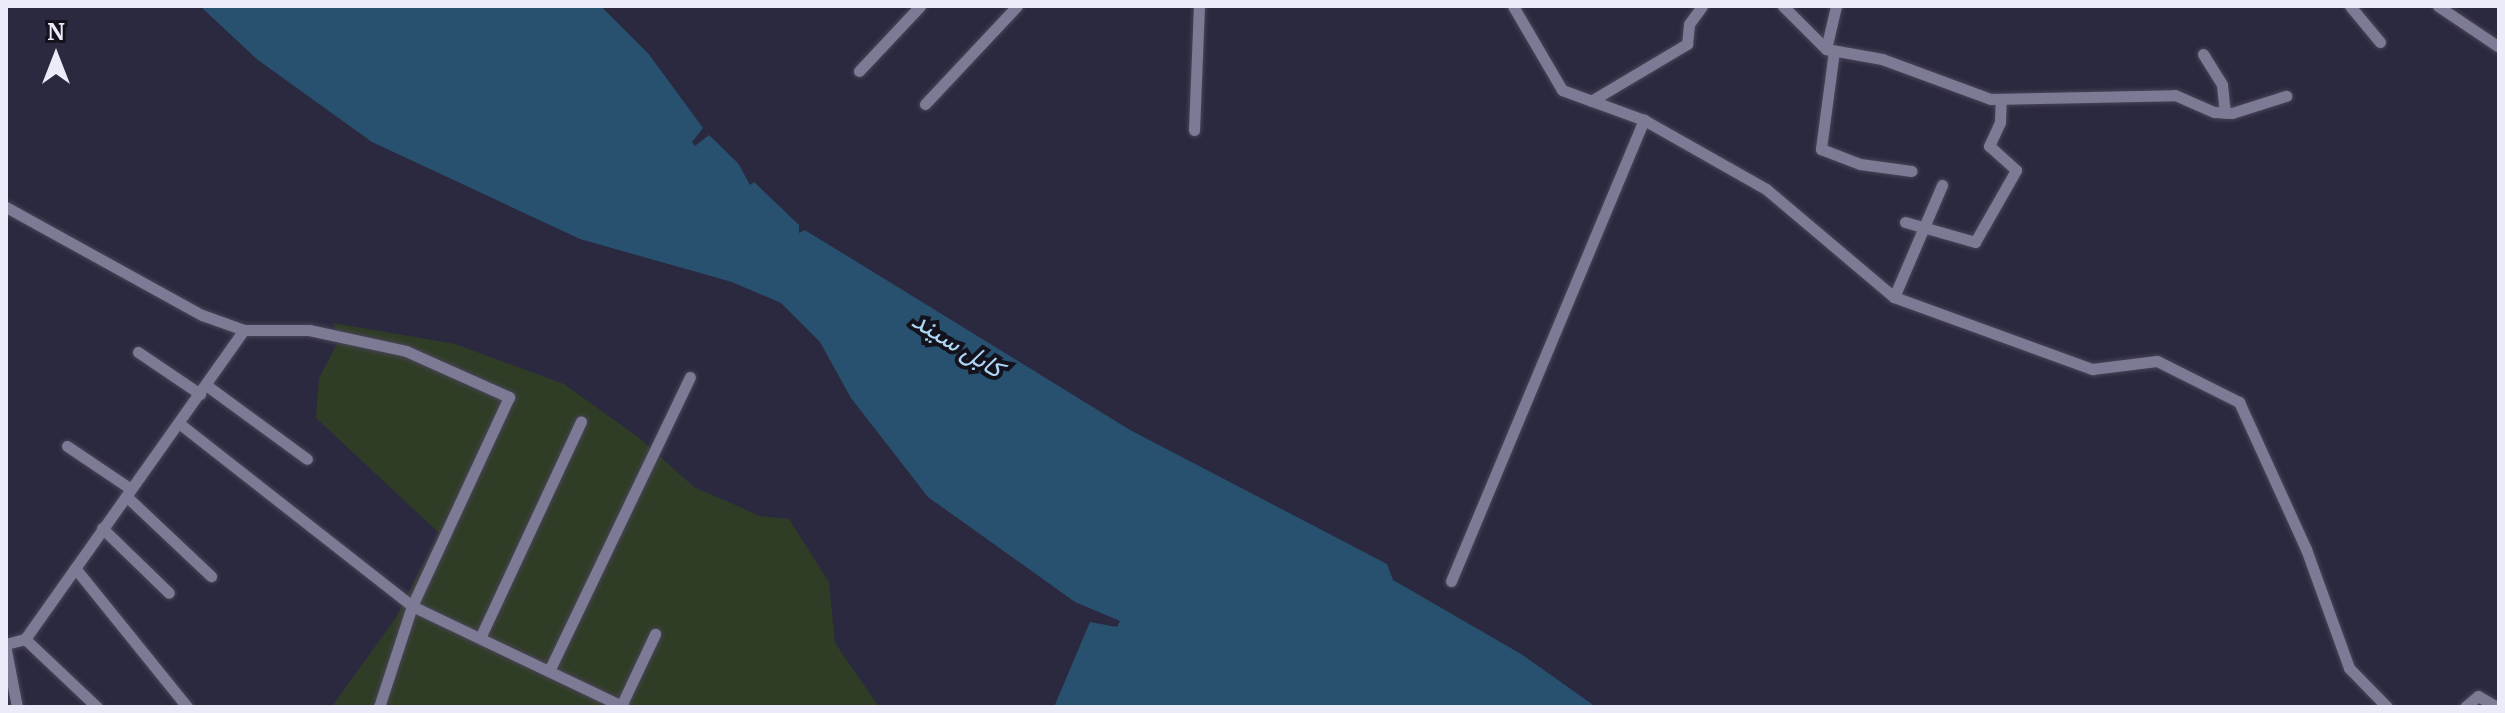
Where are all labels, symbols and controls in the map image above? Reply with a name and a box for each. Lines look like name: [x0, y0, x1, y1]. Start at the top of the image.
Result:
north arrow: [16, 16, 96, 96]
text: N: [47, 18, 65, 46]
water label: کابل سيند: [907, 304, 1009, 384]

